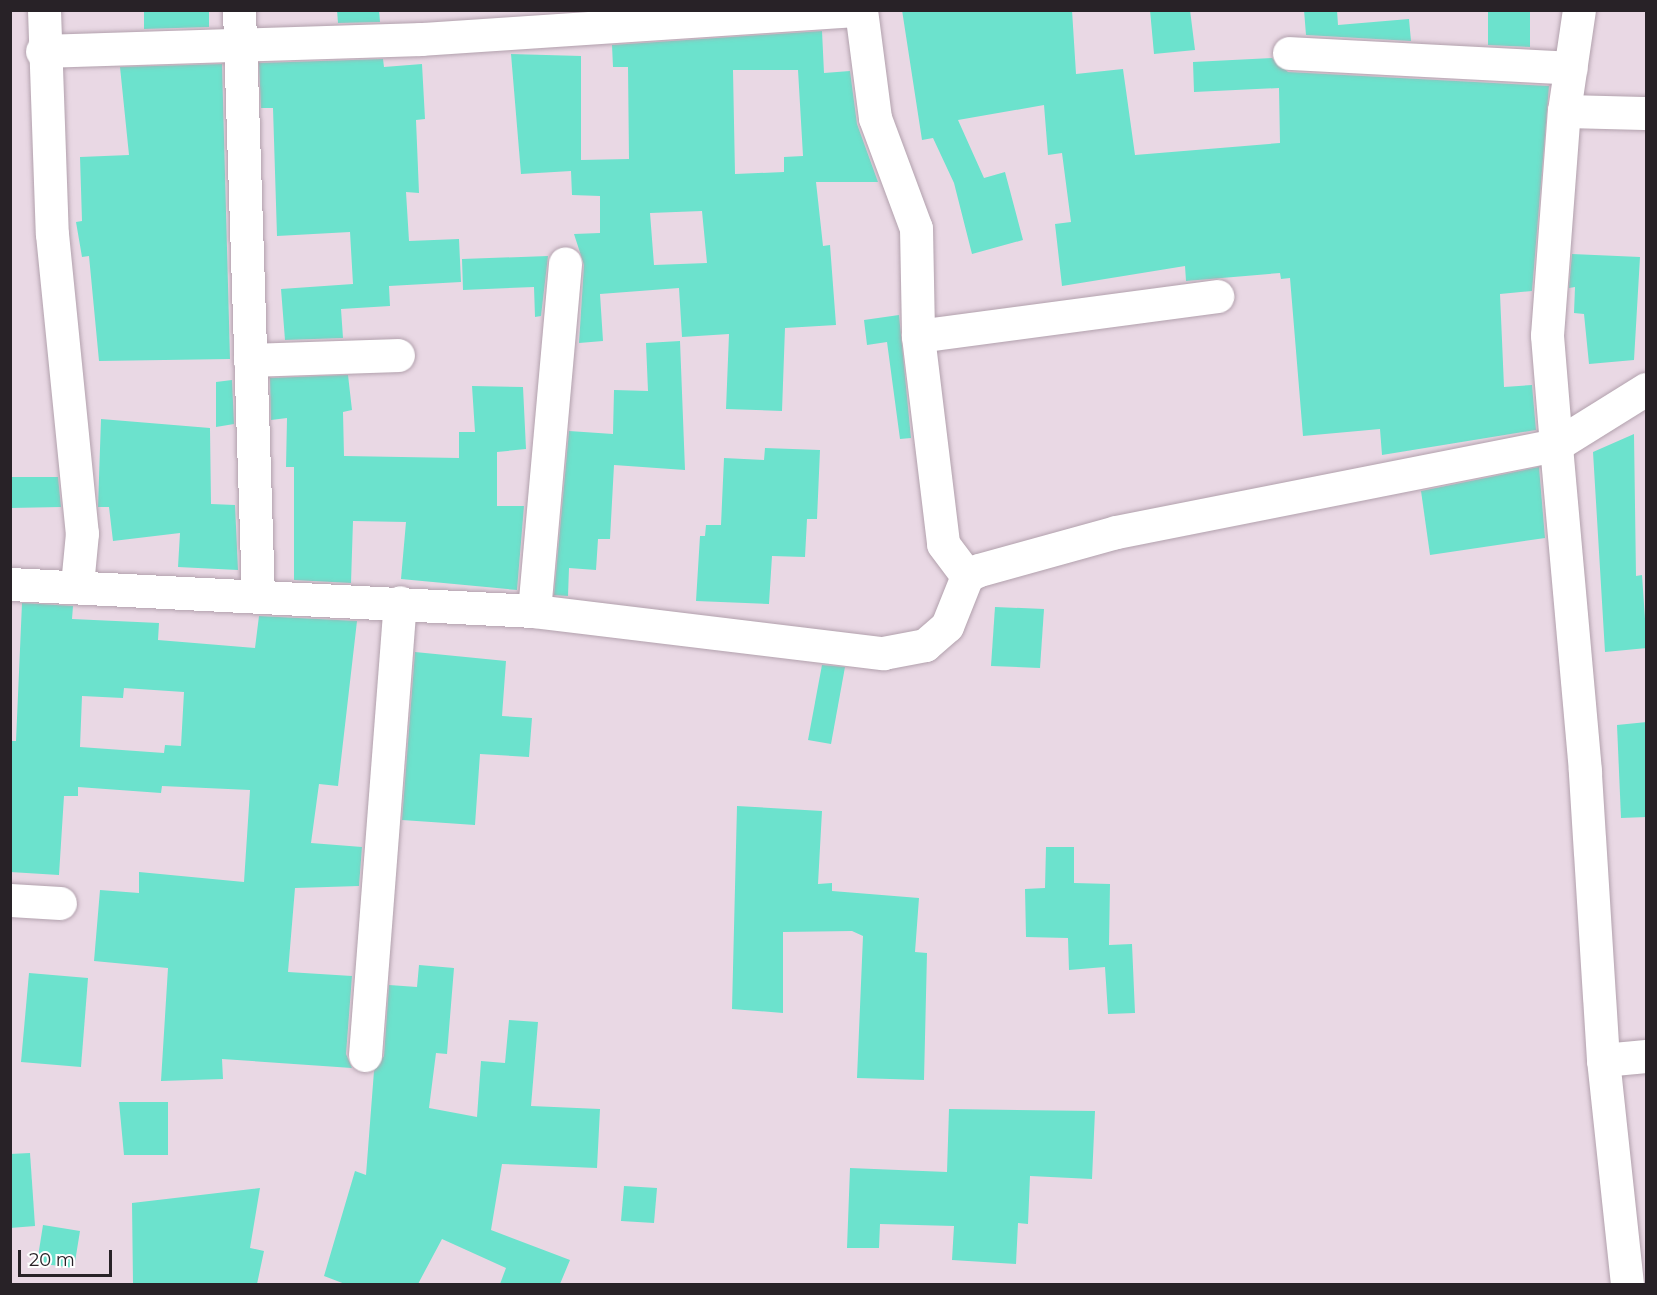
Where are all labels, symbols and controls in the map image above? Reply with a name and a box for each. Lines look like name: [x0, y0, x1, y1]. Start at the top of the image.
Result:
scale bar: [21, 1238, 116, 1276]
text: 20 m: [29, 1249, 75, 1271]

